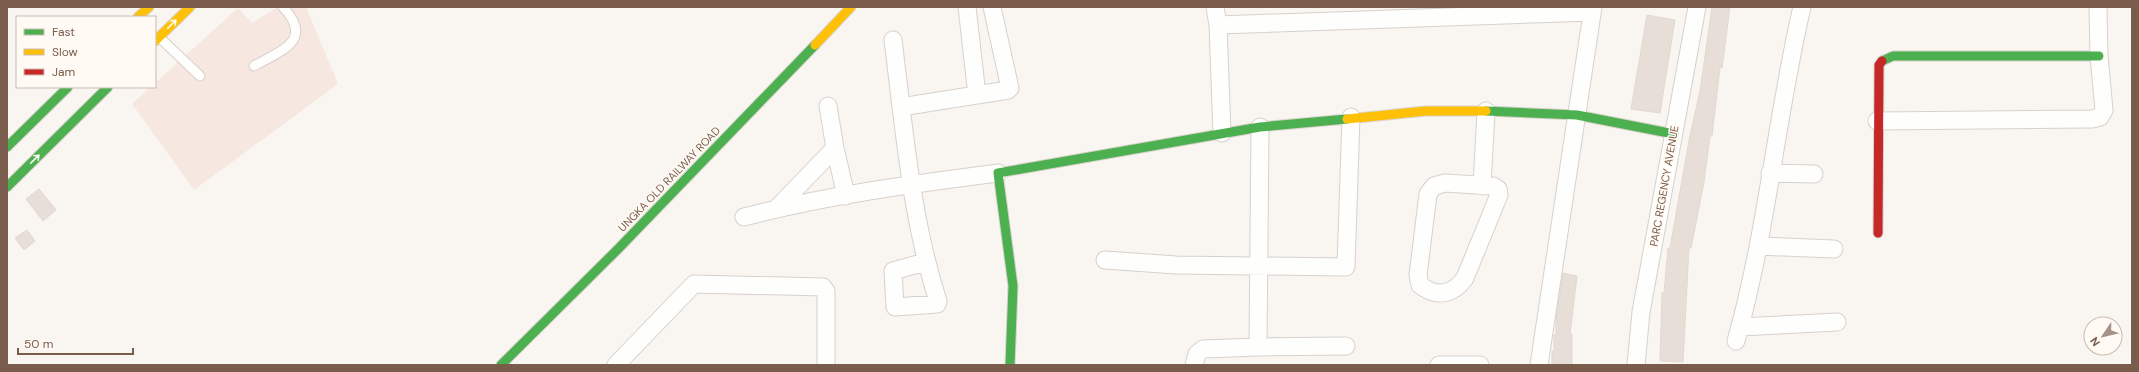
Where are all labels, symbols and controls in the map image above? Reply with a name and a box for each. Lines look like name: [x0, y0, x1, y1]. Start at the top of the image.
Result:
legend: [16, 16, 156, 88]
one-way arrow: [167, 19, 177, 29]
text: Fast: [52, 24, 75, 40]
text: Slow: [52, 44, 78, 60]
text: Jam: [52, 64, 75, 80]
street label: UNGKA OLD RAILWAY ROAD: [615, 123, 723, 235]
street label: PARC REGENCY AVENUE: [1646, 124, 1682, 248]
one-way arrow: [30, 154, 40, 164]
north arrow: [2083, 316, 2123, 356]
scale bar: [18, 330, 133, 356]
text: N: [2087, 334, 2103, 349]
text: 50 m: [24, 336, 53, 352]

